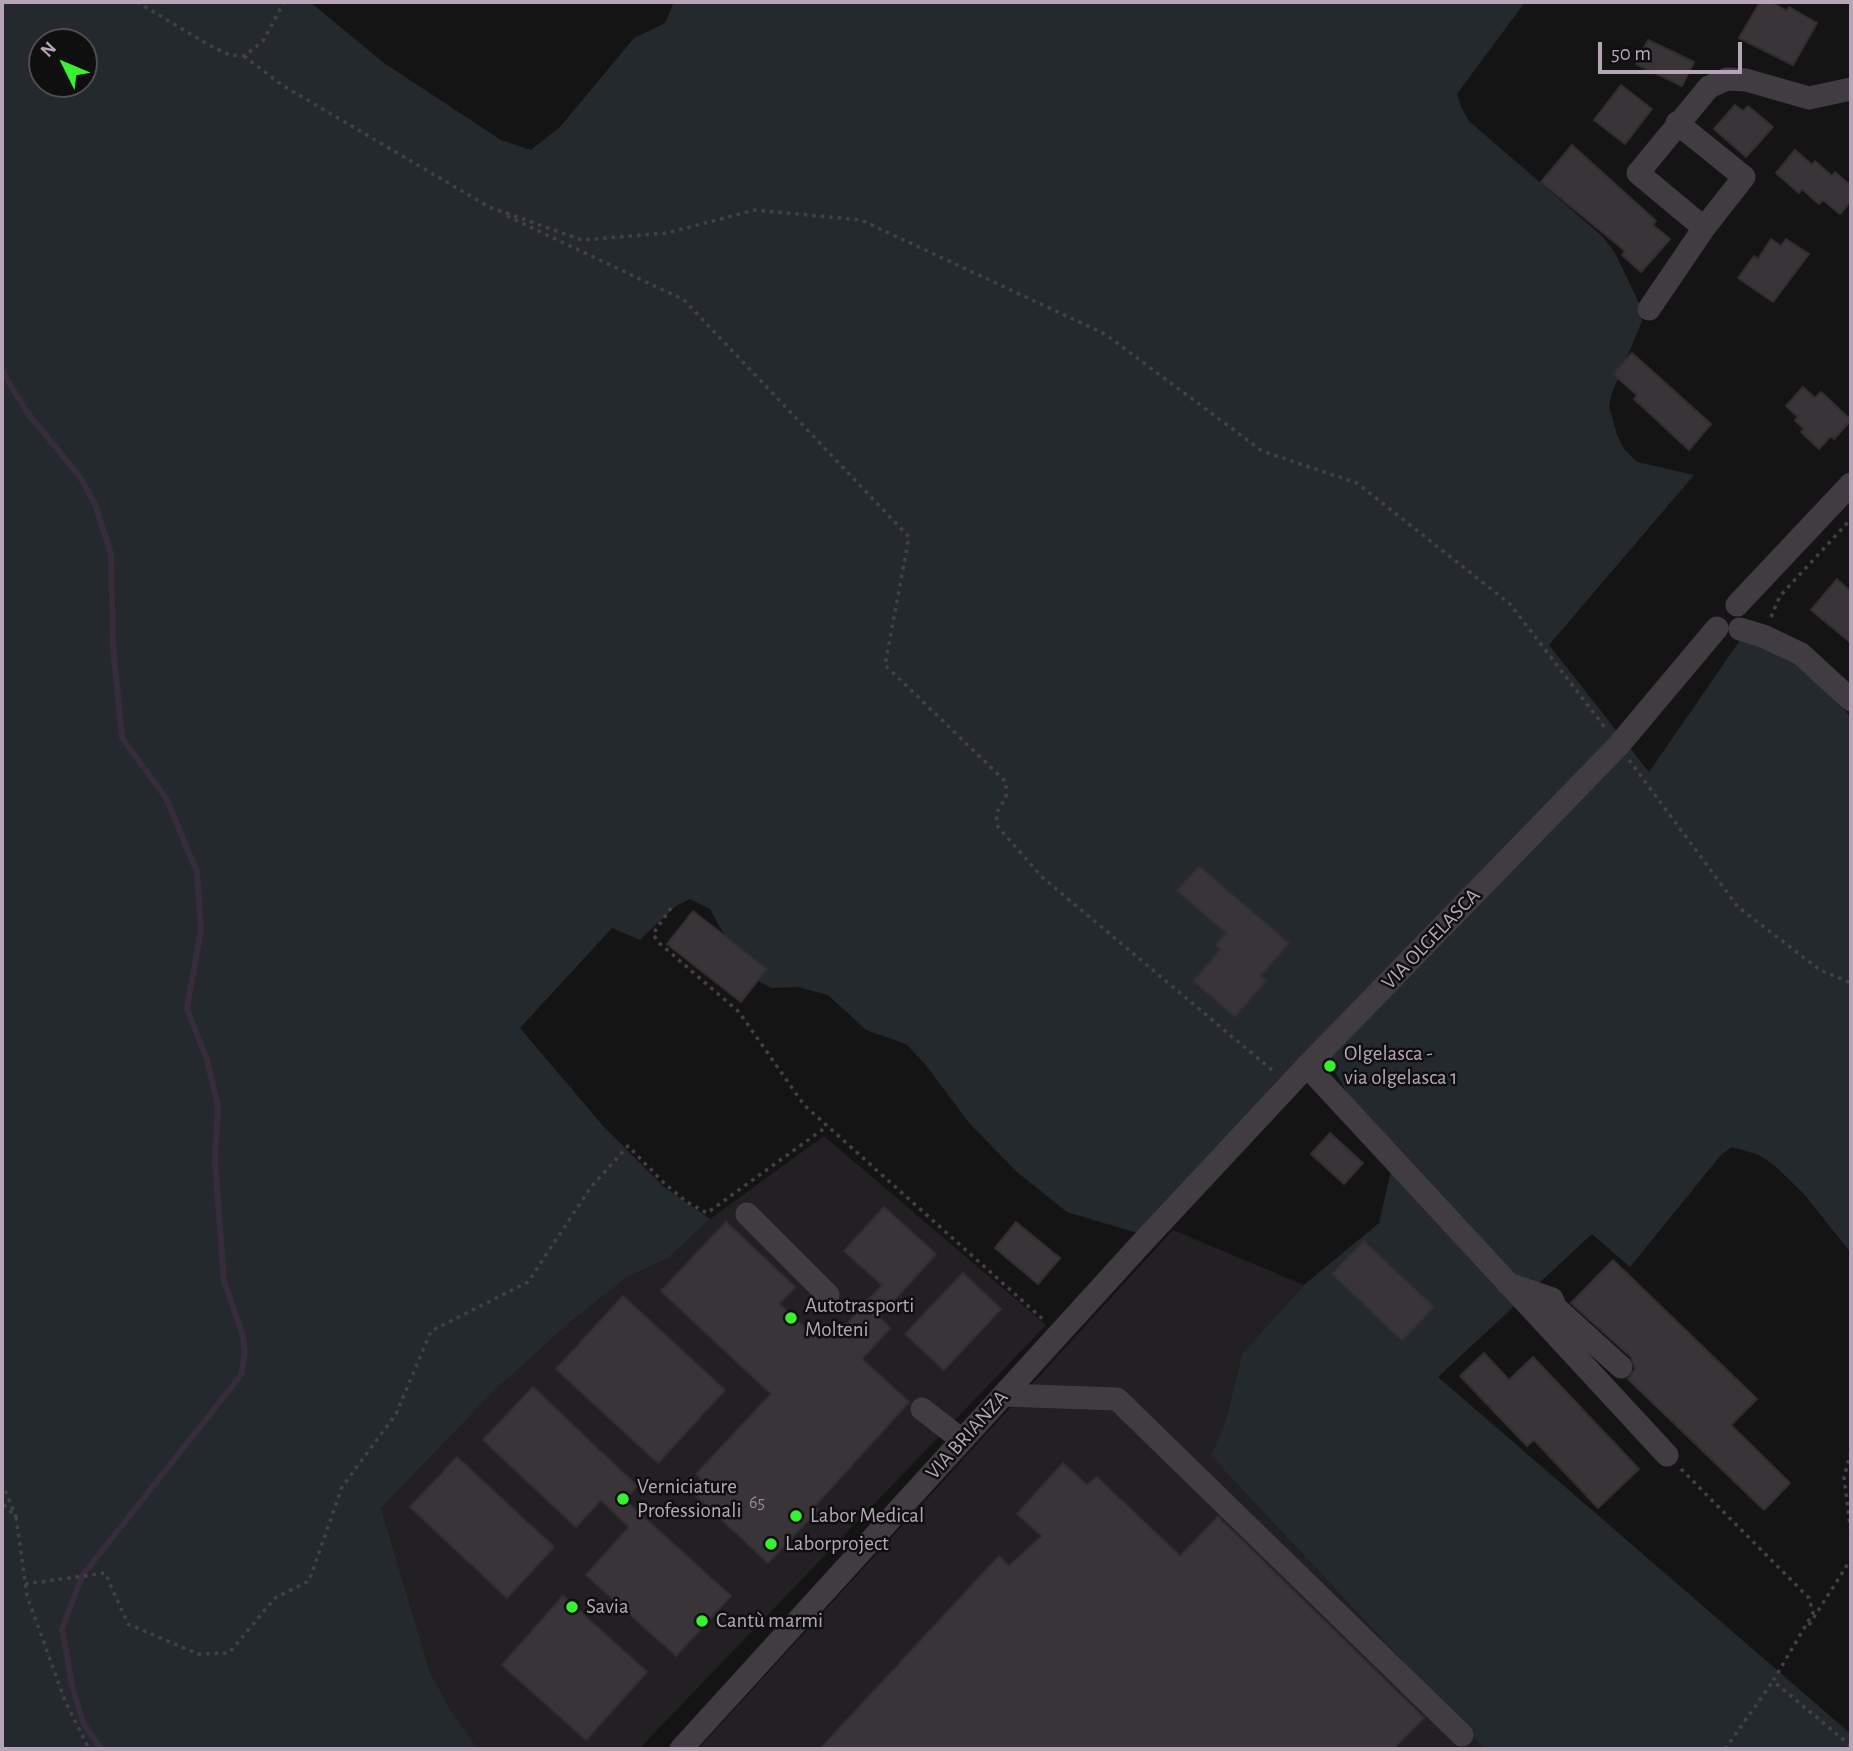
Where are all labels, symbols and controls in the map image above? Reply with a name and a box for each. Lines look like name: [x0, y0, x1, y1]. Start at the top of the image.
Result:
north arrow: [28, 28, 98, 98]
scale bar: [1601, 28, 1744, 72]
text: N: [37, 38, 60, 61]
text: 50 m: [1611, 43, 1651, 64]
street label: VIA OLGELASCA: [1376, 883, 1486, 995]
place label: Olgelasca - via olgelasca 1: [1344, 1041, 1457, 1091]
marker: Olgelasca - via olgelasca 1: [1322, 1058, 1338, 1074]
place label: Autotrasporti Molteni: [805, 1293, 914, 1343]
marker: Autotrasporti Molteni: [783, 1310, 799, 1326]
street label: VIA BRIANZA: [920, 1385, 1014, 1485]
place label: Verniciature Professionali: [637, 1474, 741, 1524]
marker: Verniciature Professionali: [615, 1491, 631, 1507]
house number: 65: [749, 1492, 765, 1514]
place label: Labor Medical: [810, 1503, 924, 1529]
marker: Labor Medical: [788, 1508, 804, 1524]
place label: Laborproject: [785, 1531, 889, 1557]
marker: Laborproject: [763, 1536, 779, 1552]
place label: Savia: [586, 1594, 629, 1620]
marker: Savia: [564, 1599, 580, 1615]
place label: Cantù marmi: [716, 1608, 823, 1634]
marker: Cantù marmi: [694, 1613, 710, 1629]

